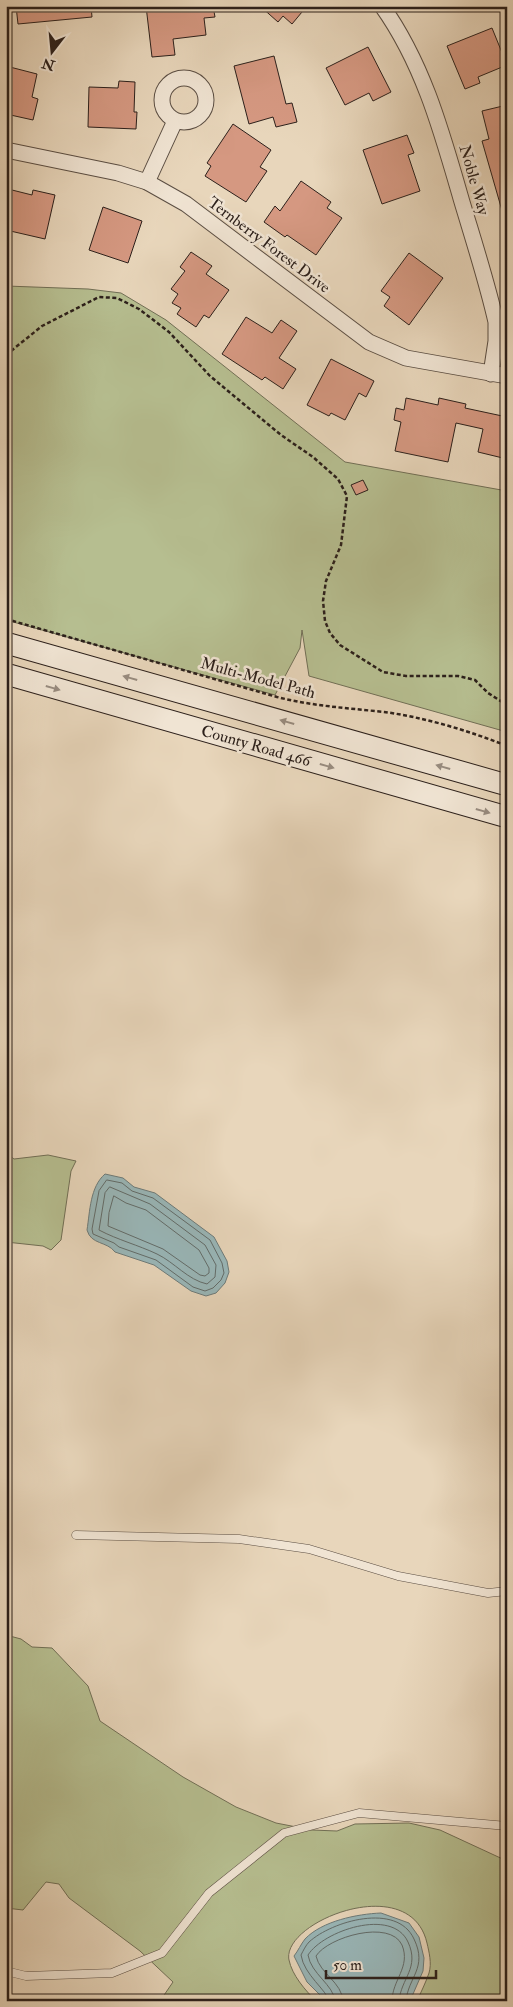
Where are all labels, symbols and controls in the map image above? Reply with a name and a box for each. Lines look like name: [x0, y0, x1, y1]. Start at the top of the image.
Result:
north arrow: [28, 28, 78, 78]
text: N: [40, 54, 58, 74]
street label: Noble Way: [454, 143, 494, 218]
street label: Ternberry Forest Drive: [204, 192, 334, 298]
street label: Multi-Model Path: [199, 653, 318, 703]
one-way arrow: [123, 674, 138, 682]
one-way arrow: [46, 684, 61, 692]
one-way arrow: [279, 718, 294, 726]
street label: County Road 466: [199, 721, 314, 771]
one-way arrow: [435, 762, 450, 770]
one-way arrow: [320, 763, 335, 771]
one-way arrow: [476, 807, 491, 815]
scale bar: [326, 1947, 436, 1979]
text: 50 m: [333, 1956, 362, 1975]

